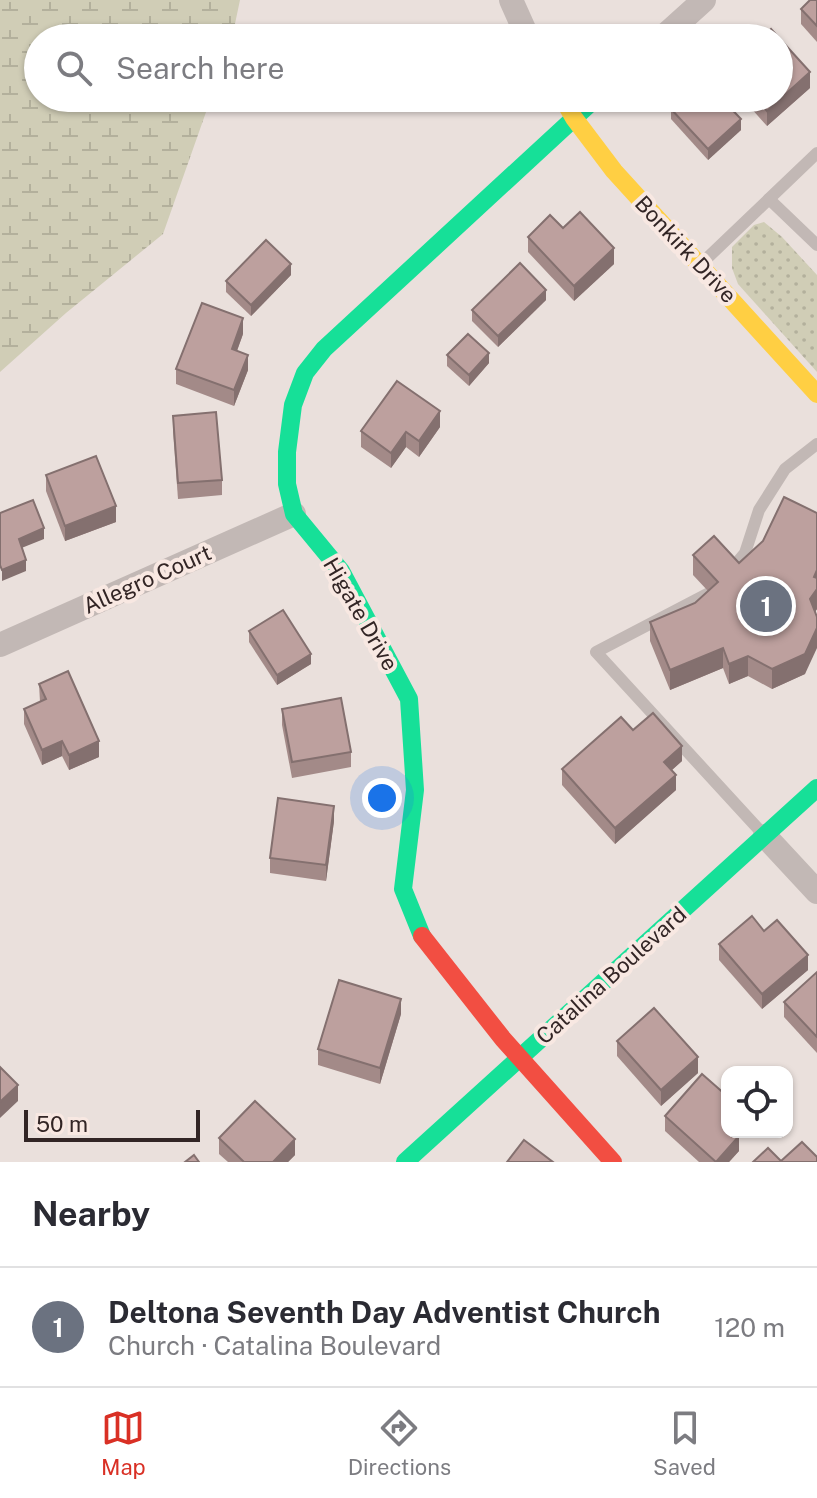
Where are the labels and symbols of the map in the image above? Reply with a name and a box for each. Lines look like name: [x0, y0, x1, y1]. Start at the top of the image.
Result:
street label: Bonkirk Drive: [630, 190, 742, 308]
street label: Allegro Court: [79, 539, 215, 619]
street label: Higate Drive: [318, 553, 404, 675]
pin: 1: [740, 576, 792, 636]
your location: [362, 778, 402, 818]
street label: Catalina Boulevard: [531, 901, 691, 1049]
scale bar: [24, 1106, 200, 1142]

